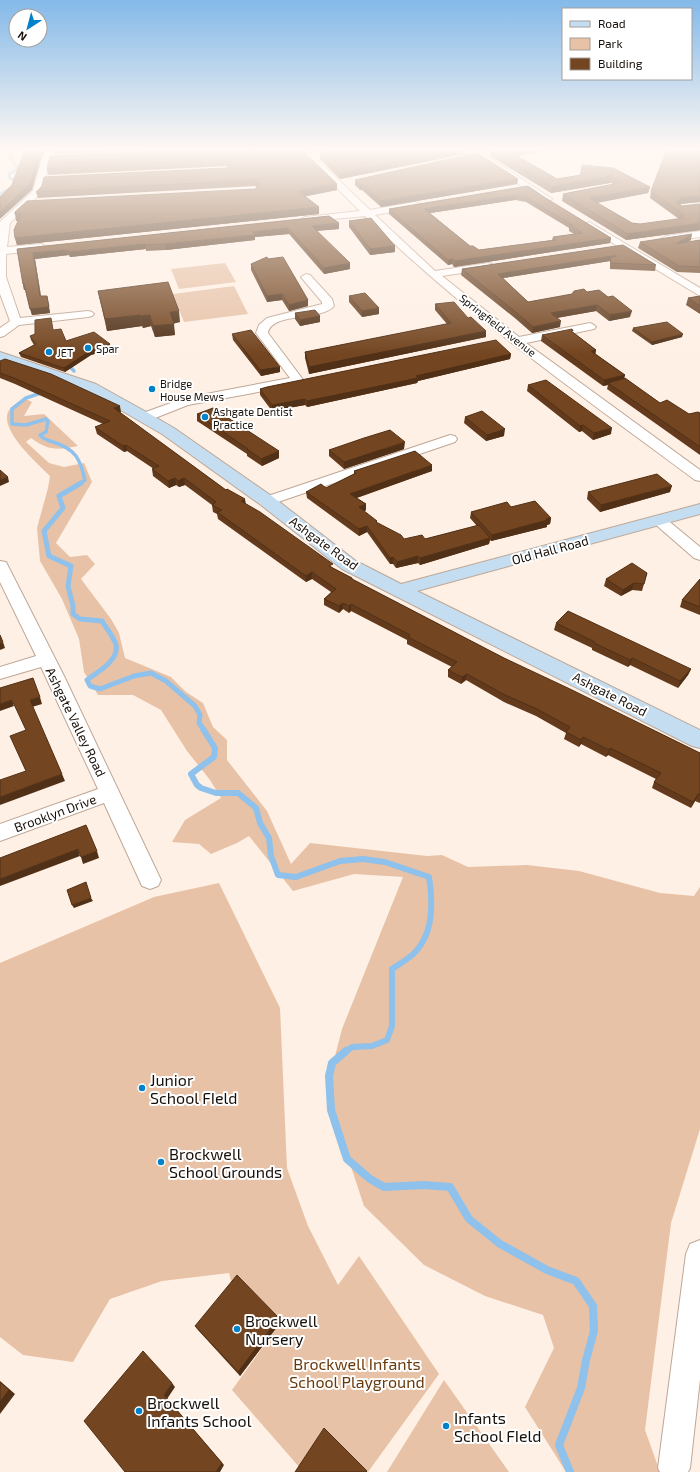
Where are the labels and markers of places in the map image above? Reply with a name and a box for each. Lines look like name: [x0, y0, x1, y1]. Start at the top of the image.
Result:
place label: Spar: [96, 342, 120, 355]
marker: Spar: [83, 343, 93, 353]
place label: JET: [57, 346, 74, 359]
marker: JET: [44, 347, 54, 357]
place label: Bridge House Mews: [160, 377, 224, 403]
marker: Bridge House Mews: [147, 384, 157, 394]
place label: Ashgate Dentist Practice: [213, 405, 293, 431]
marker: Ashgate Dentist Practice: [200, 412, 210, 422]
place label: Junior School FIeld: [150, 1070, 238, 1107]
marker: Junior School FIeld: [137, 1083, 147, 1093]
place label: Brockwell School Grounds: [169, 1144, 282, 1181]
marker: Brockwell School Grounds: [156, 1157, 166, 1167]
place label: Brockwell Nursery: [245, 1311, 318, 1348]
marker: Brockwell Nursery: [232, 1324, 242, 1334]
place label: Brockwell Infants School: [147, 1393, 252, 1430]
marker: Brockwell Infants School: [134, 1406, 144, 1416]
place label: Infants School FIeld: [454, 1408, 542, 1445]
marker: Infants School FIeld: [441, 1421, 451, 1431]

